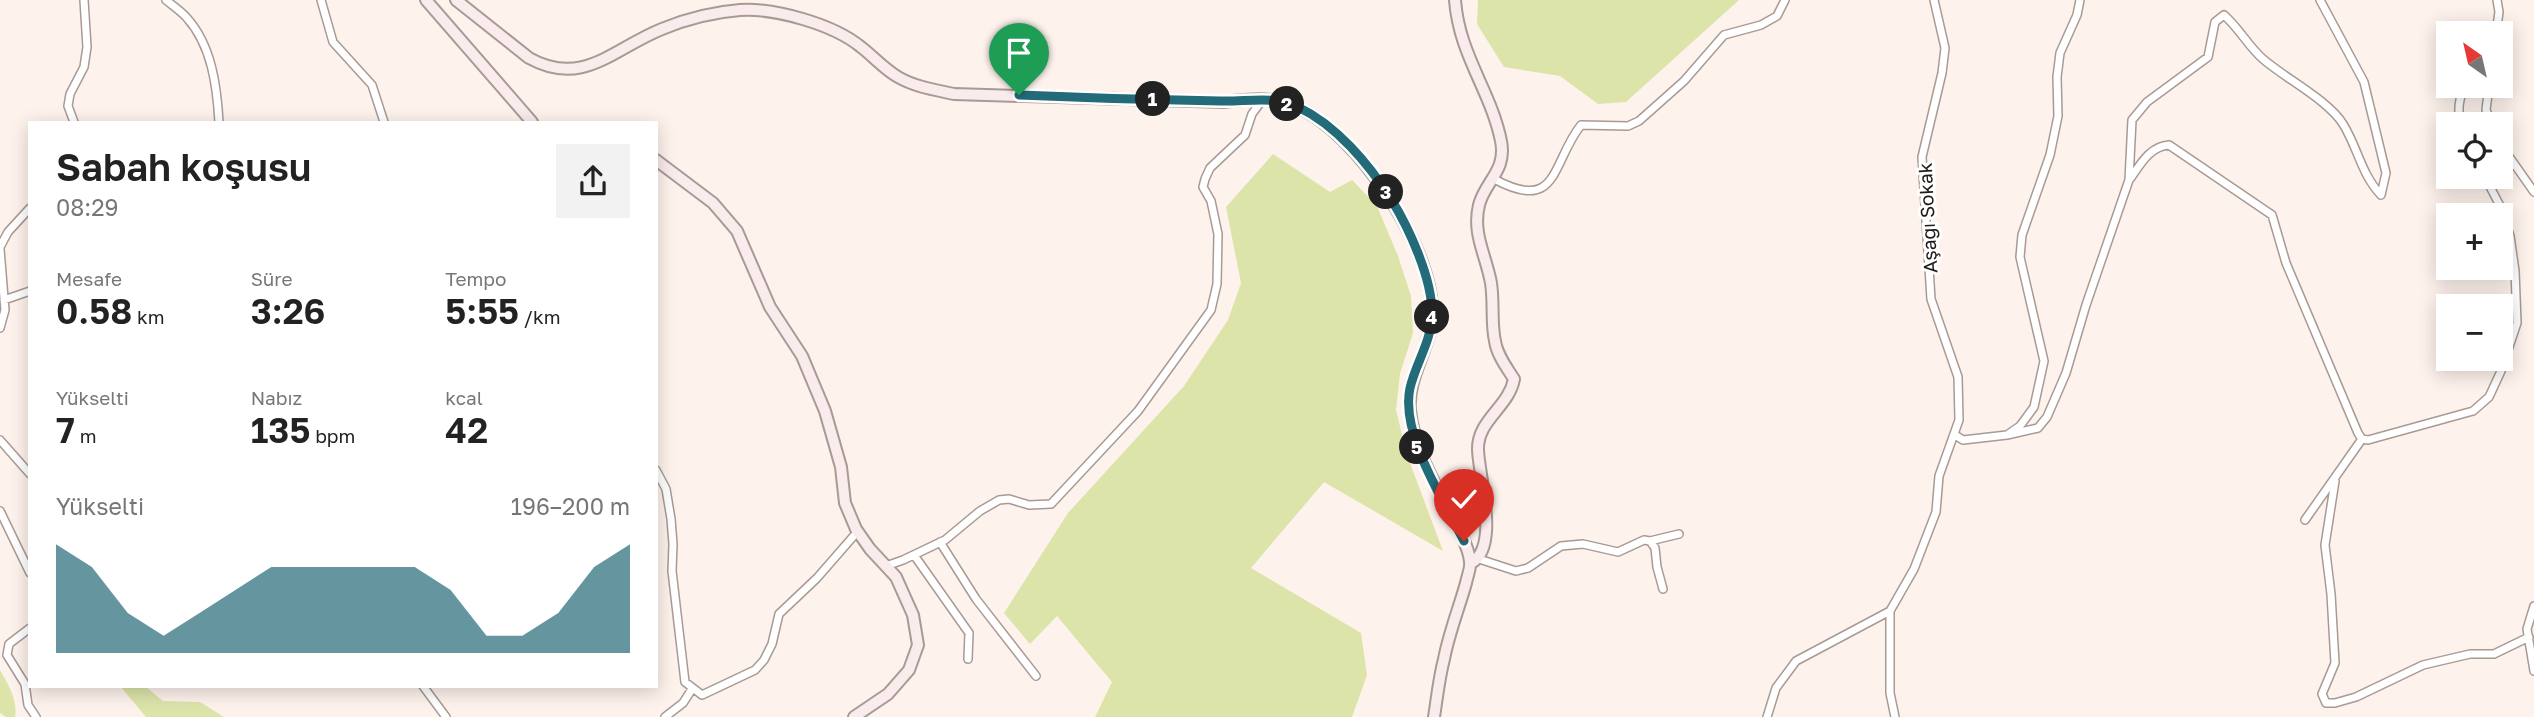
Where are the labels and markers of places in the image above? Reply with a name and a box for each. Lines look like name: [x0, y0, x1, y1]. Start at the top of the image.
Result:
pin: [989, 23, 1049, 95]
pin: 1: [1136, 82, 1170, 116]
pin: 2: [1270, 86, 1304, 122]
pin: 3: [1368, 174, 1404, 210]
pin: 4: [1414, 300, 1450, 334]
pin: 5: [1400, 430, 1434, 464]
pin: [1434, 469, 1494, 541]

